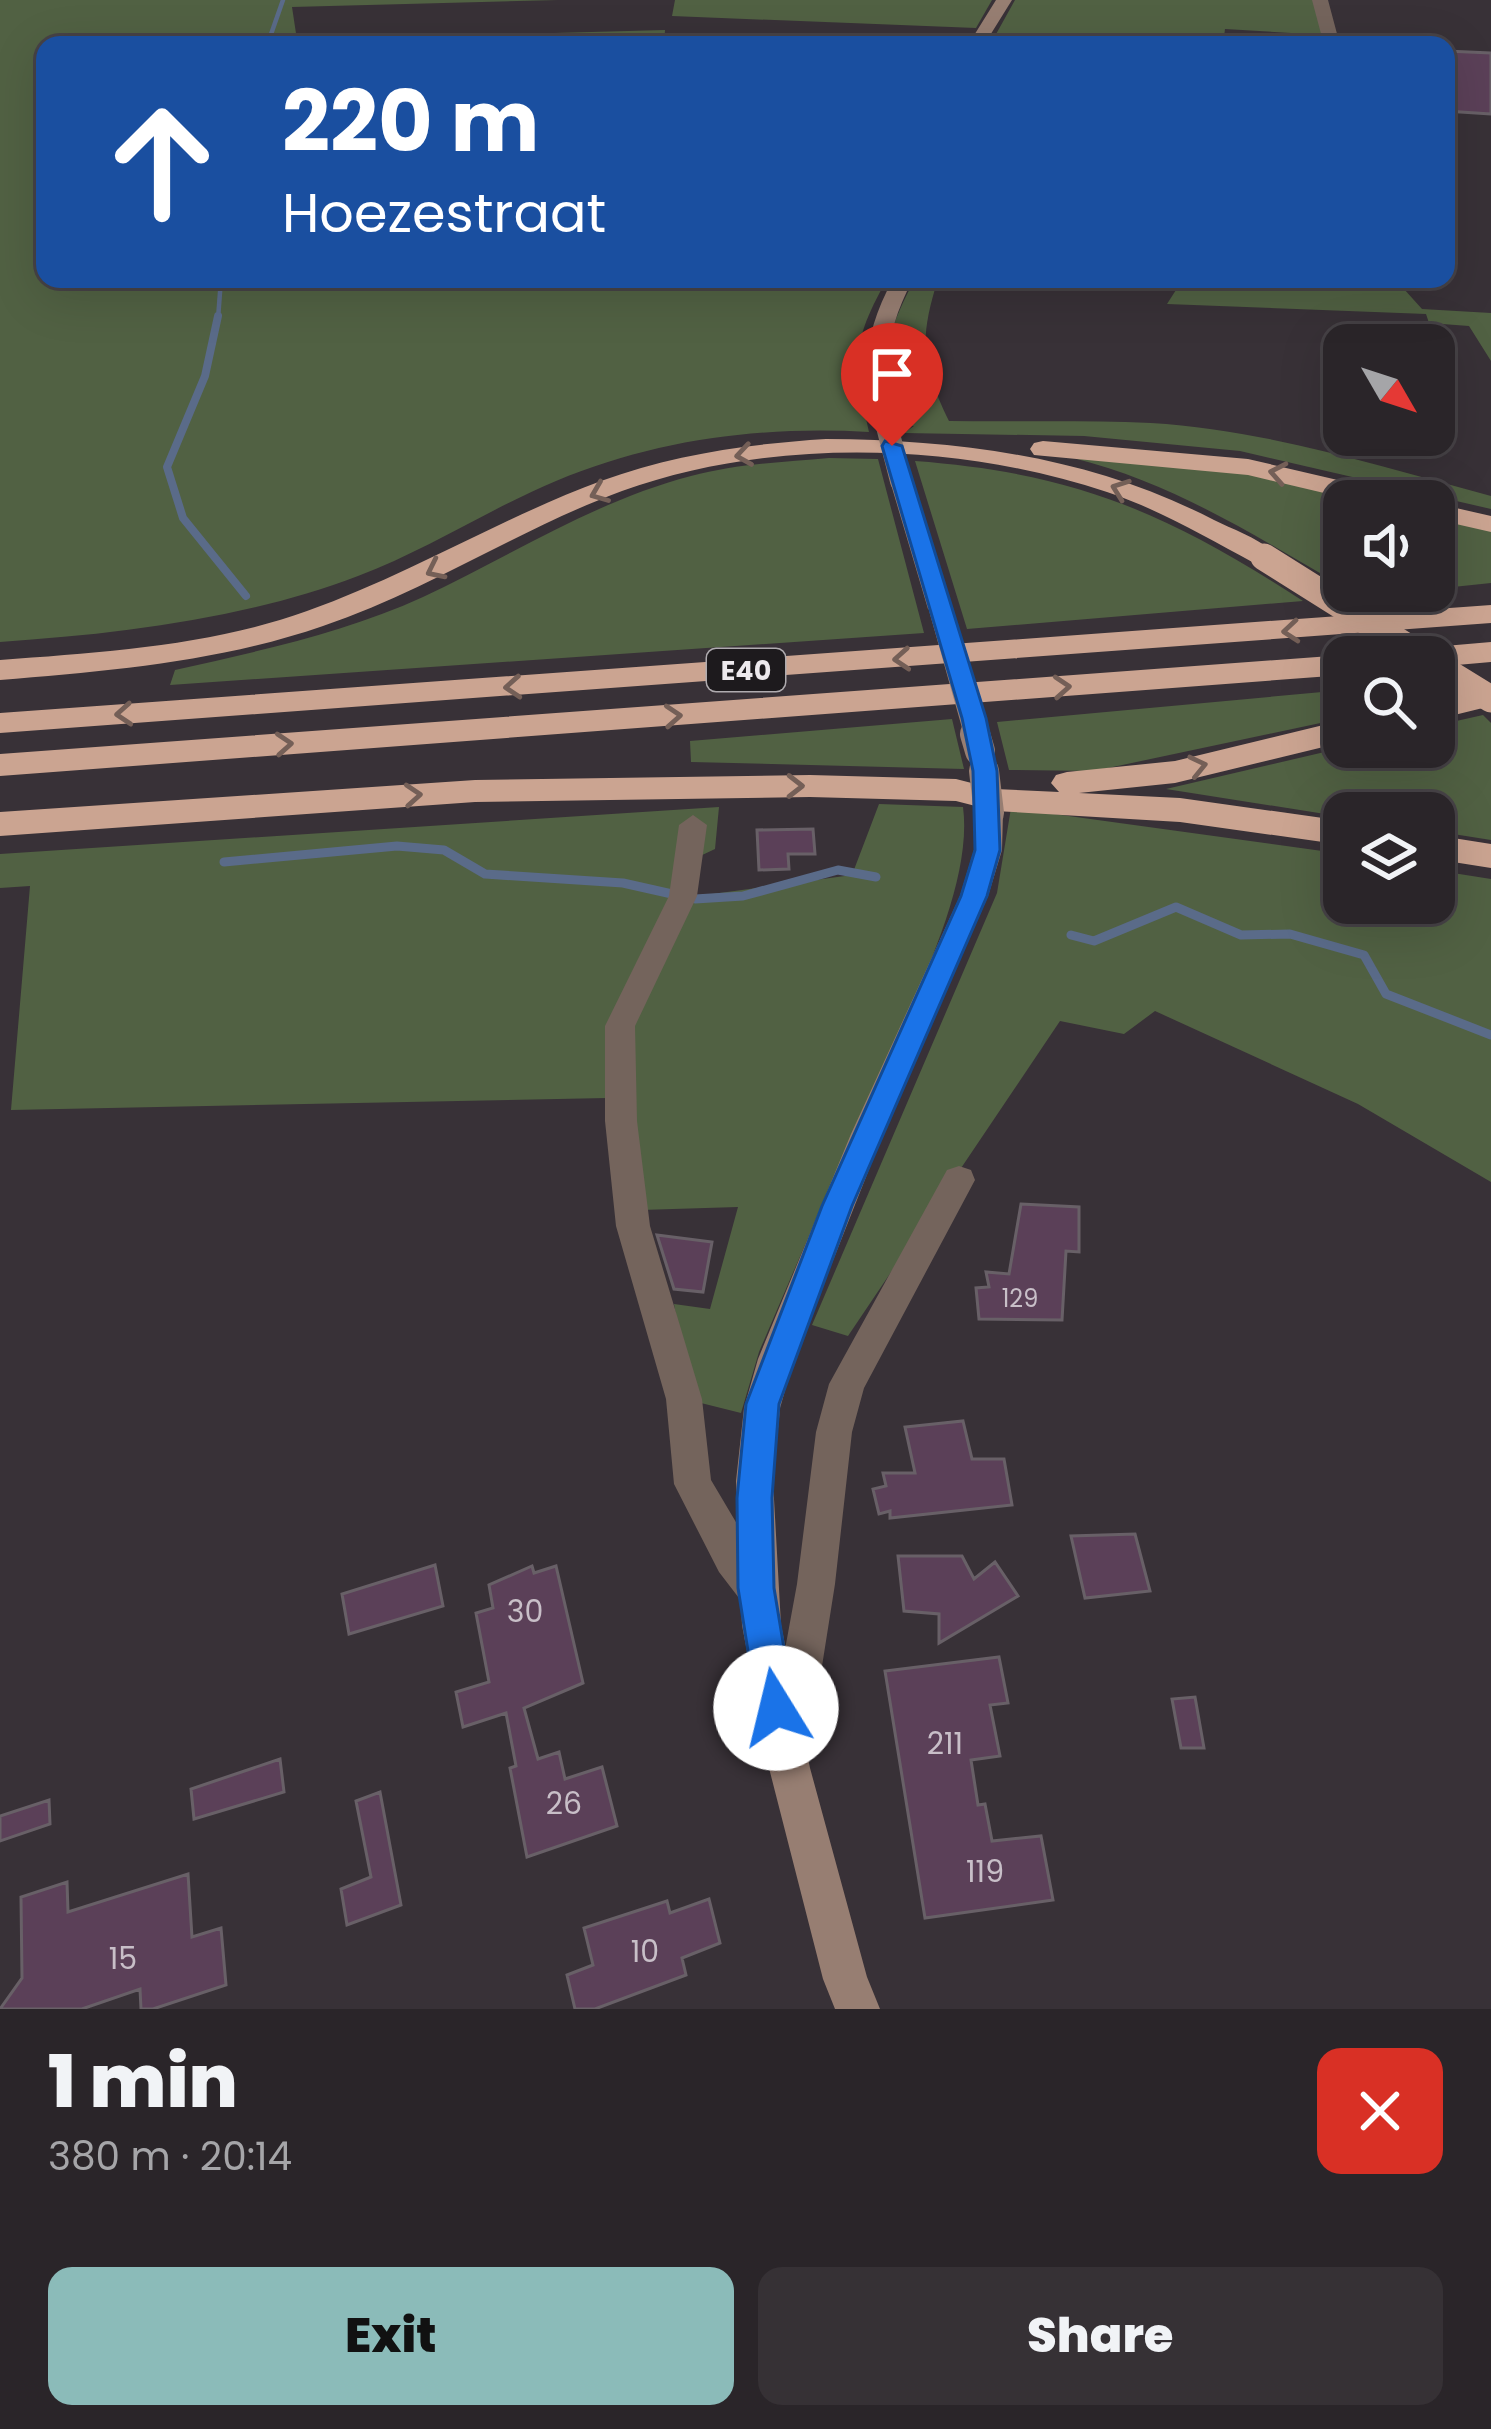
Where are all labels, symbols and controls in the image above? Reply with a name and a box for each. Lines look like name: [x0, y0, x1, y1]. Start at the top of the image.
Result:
text: 220 m: [282, 63, 539, 180]
icon: ahead: [84, 84, 240, 240]
text: Hoezestraat: [282, 175, 606, 251]
pin: [841, 323, 943, 446]
north arrow: [1323, 324, 1455, 456]
map controls: [1323, 324, 1455, 924]
icon: arrive: [859, 341, 925, 407]
one-way arrow: [734, 442, 754, 467]
one-way arrow: [1269, 461, 1289, 487]
one-way arrow: [589, 479, 610, 503]
one-way arrow: [1111, 479, 1132, 503]
button: sound: [1323, 480, 1455, 612]
one-way arrow: [426, 556, 447, 579]
one-way arrow: [1281, 618, 1300, 643]
button: search: [1323, 636, 1455, 768]
one-way arrow: [892, 646, 911, 672]
road number: E40: [707, 649, 785, 691]
one-way arrow: [503, 673, 522, 699]
one-way arrow: [1053, 674, 1072, 700]
one-way arrow: [114, 701, 133, 727]
one-way arrow: [664, 703, 683, 729]
one-way arrow: [275, 732, 294, 758]
one-way arrow: [1188, 755, 1208, 780]
one-way arrow: [787, 773, 805, 799]
one-way arrow: [404, 782, 423, 808]
button: layers: [1323, 792, 1455, 924]
house number: 129: [1002, 1282, 1038, 1315]
house number: 30: [507, 1590, 543, 1633]
position arrow: [713, 1645, 839, 1771]
house number: 211: [927, 1722, 963, 1765]
house number: 26: [546, 1782, 582, 1825]
house number: 119: [966, 1850, 1004, 1893]
house number: 10: [631, 1930, 659, 1973]
house number: 15: [109, 1937, 137, 1980]
text: 1 min: [48, 2031, 238, 2132]
button: close: [1317, 2048, 1443, 2174]
text: 380 m · 20:14: [48, 2129, 292, 2184]
button: Exit: [48, 2267, 734, 2405]
button: Share: [758, 2267, 1443, 2405]

